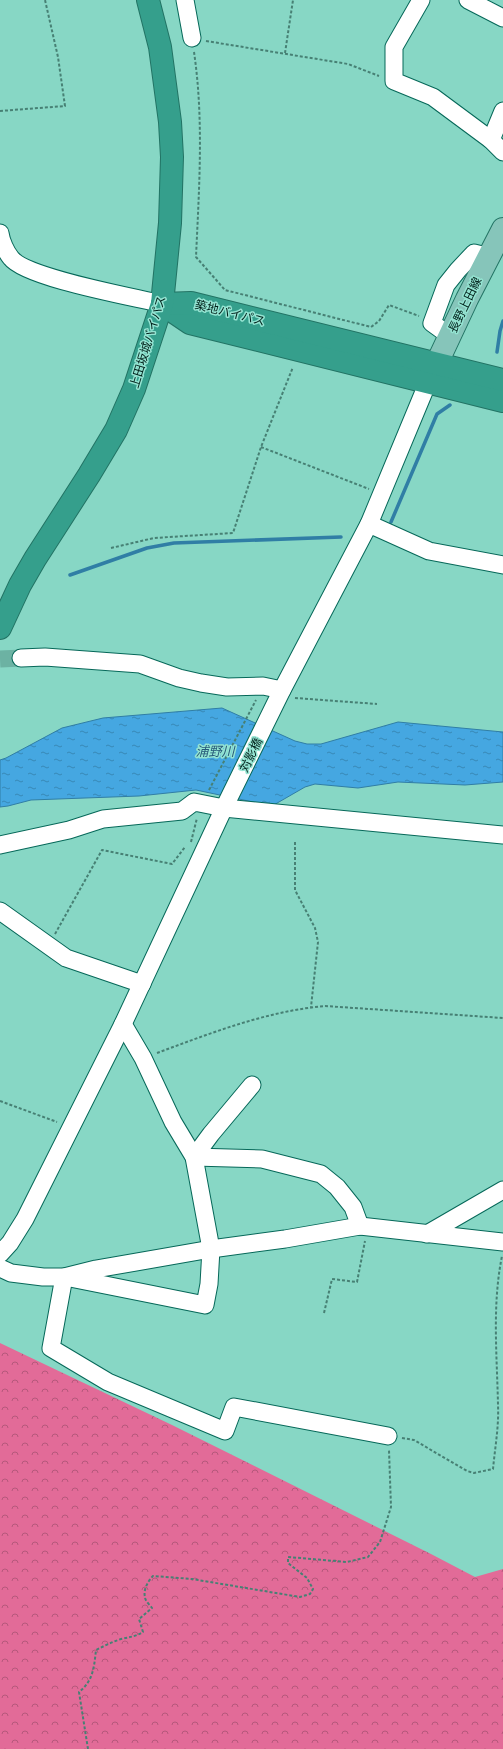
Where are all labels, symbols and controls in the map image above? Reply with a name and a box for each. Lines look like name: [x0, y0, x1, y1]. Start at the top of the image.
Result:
street label: 長野上田線: [446, 275, 484, 335]
street label: 上田坂城バイパス: [127, 294, 169, 390]
street label: 築地バイパス: [193, 298, 267, 328]
street label: 対影橋: [237, 736, 265, 774]
water label: 浦野川: [195, 744, 236, 759]

